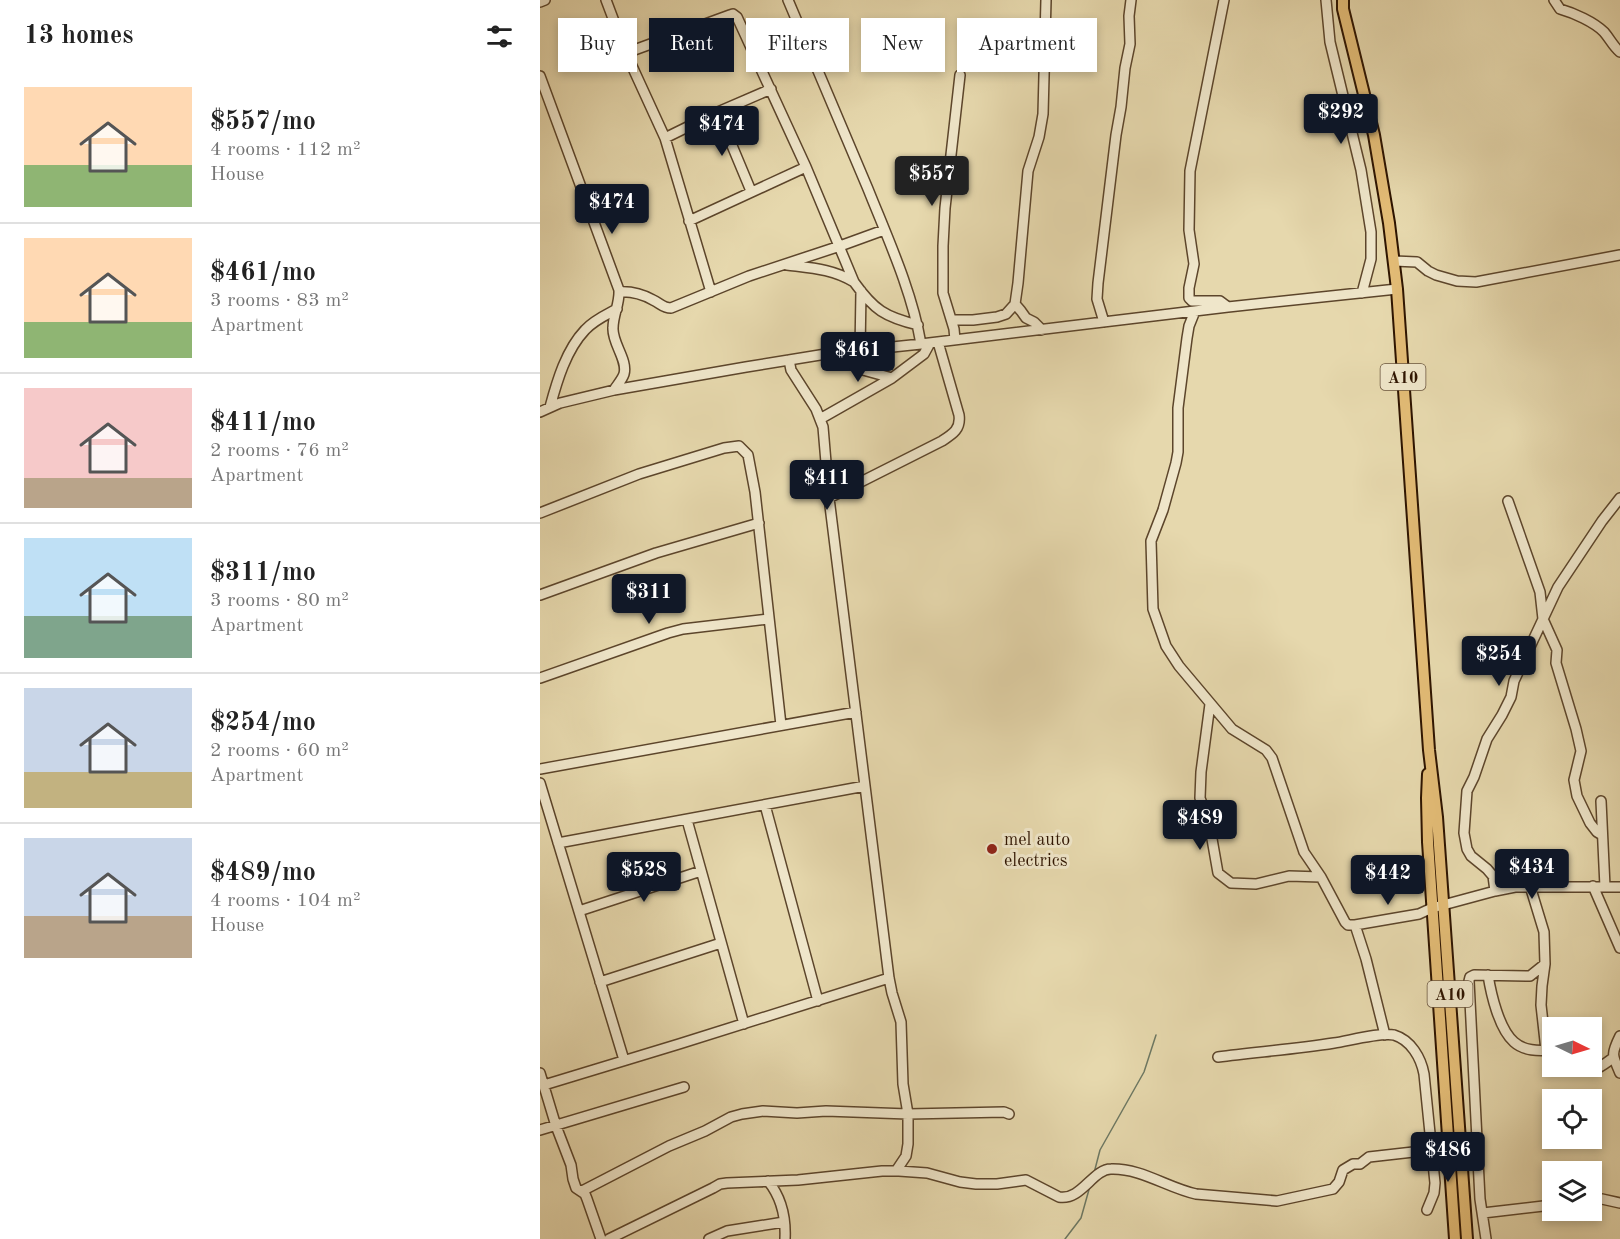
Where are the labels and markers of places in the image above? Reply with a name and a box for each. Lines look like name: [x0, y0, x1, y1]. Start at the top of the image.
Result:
pin: $292: [1305, 94, 1377, 145]
pin: $474: [686, 106, 758, 157]
pin: $557: [896, 156, 968, 207]
pin: $474: [576, 184, 648, 235]
pin: $461: [822, 332, 894, 383]
pin: $411: [791, 460, 863, 511]
pin: $311: [613, 574, 685, 625]
pin: $254: [1463, 636, 1535, 687]
pin: $489: [1164, 800, 1236, 851]
place label: mel auto electrics: [1004, 831, 1070, 870]
marker: mel auto electrics: [985, 842, 999, 856]
pin: $434: [1496, 849, 1568, 900]
pin: $528: [608, 852, 680, 903]
pin: $442: [1352, 855, 1424, 906]
pin: $486: [1412, 1132, 1484, 1183]

